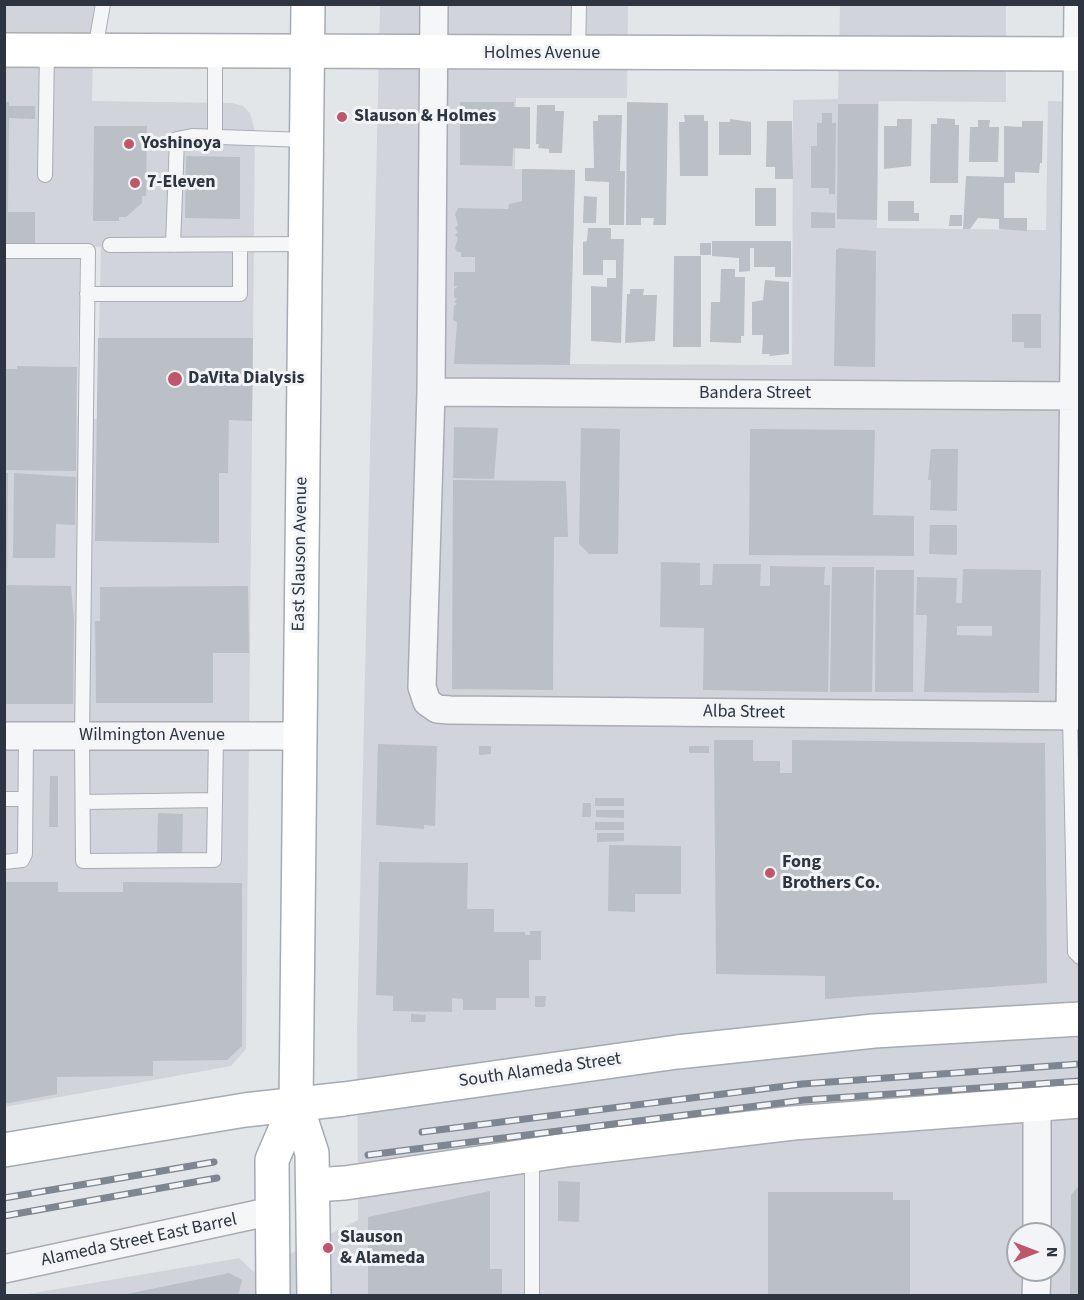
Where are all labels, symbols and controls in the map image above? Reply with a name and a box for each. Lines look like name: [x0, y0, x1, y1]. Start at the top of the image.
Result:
street label: Holmes Avenue: [484, 43, 600, 65]
place label: Slauson & Holmes: [354, 106, 496, 128]
marker: Slauson & Holmes: [335, 110, 349, 124]
place label: Yoshinoya: [141, 133, 221, 155]
marker: Yoshinoya: [122, 137, 136, 151]
place label: 7-Eleven: [147, 172, 216, 194]
marker: 7-Eleven: [128, 176, 142, 190]
place label: DaVita Dialysis: [188, 368, 304, 390]
marker: DaVita Dialysis: [166, 370, 184, 388]
street label: Bandera Street: [699, 383, 811, 405]
street label: East Slauson Avenue: [289, 476, 313, 632]
street label: Alba Street: [703, 701, 785, 725]
street label: Wilmington Avenue: [79, 725, 225, 747]
place label: Fong Brothers Co.: [782, 852, 880, 894]
marker: Fong Brothers Co.: [763, 866, 777, 880]
street label: South Alameda Street: [457, 1049, 623, 1093]
street label: Alameda Street East Barrel: [39, 1210, 239, 1272]
north arrow: [1006, 1222, 1066, 1282]
place label: Slauson & Alameda: [340, 1227, 425, 1270]
marker: Slauson & Alameda: [321, 1241, 335, 1255]
text: N: [1041, 1247, 1063, 1257]

